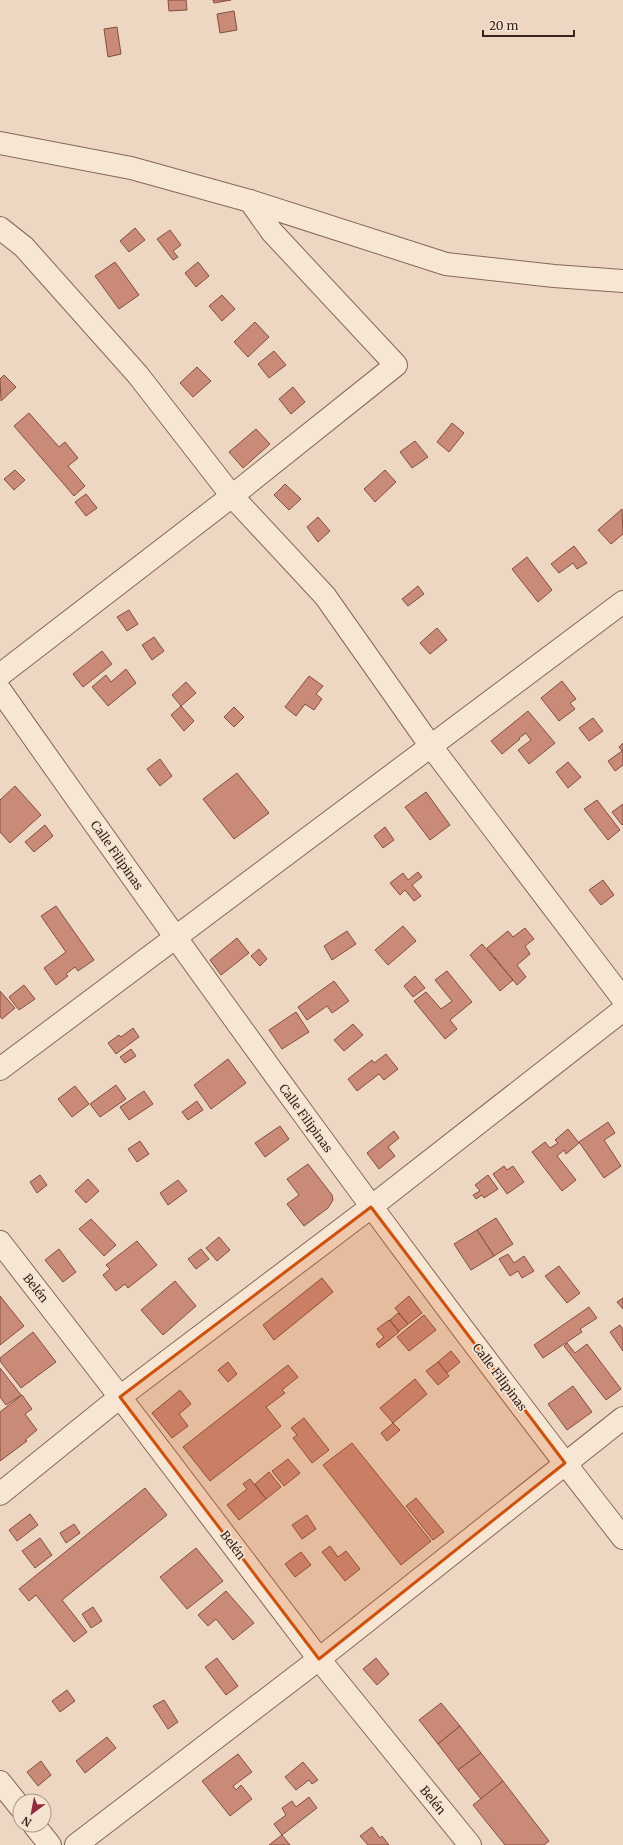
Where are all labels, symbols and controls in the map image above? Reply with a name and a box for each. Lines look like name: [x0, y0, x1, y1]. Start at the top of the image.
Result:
scale bar: [483, 12, 574, 38]
text: 20 m: [489, 18, 518, 33]
street label: Calle Filipinas: [88, 818, 146, 893]
street label: Calle Filipinas: [276, 1081, 336, 1155]
street label: Belén: [20, 1271, 52, 1305]
street label: Calle Filipinas: [470, 1340, 530, 1414]
street label: Belén: [217, 1528, 249, 1563]
street label: Belén: [417, 1783, 449, 1817]
north arrow: [12, 1793, 52, 1833]
text: N: [19, 1813, 34, 1830]

